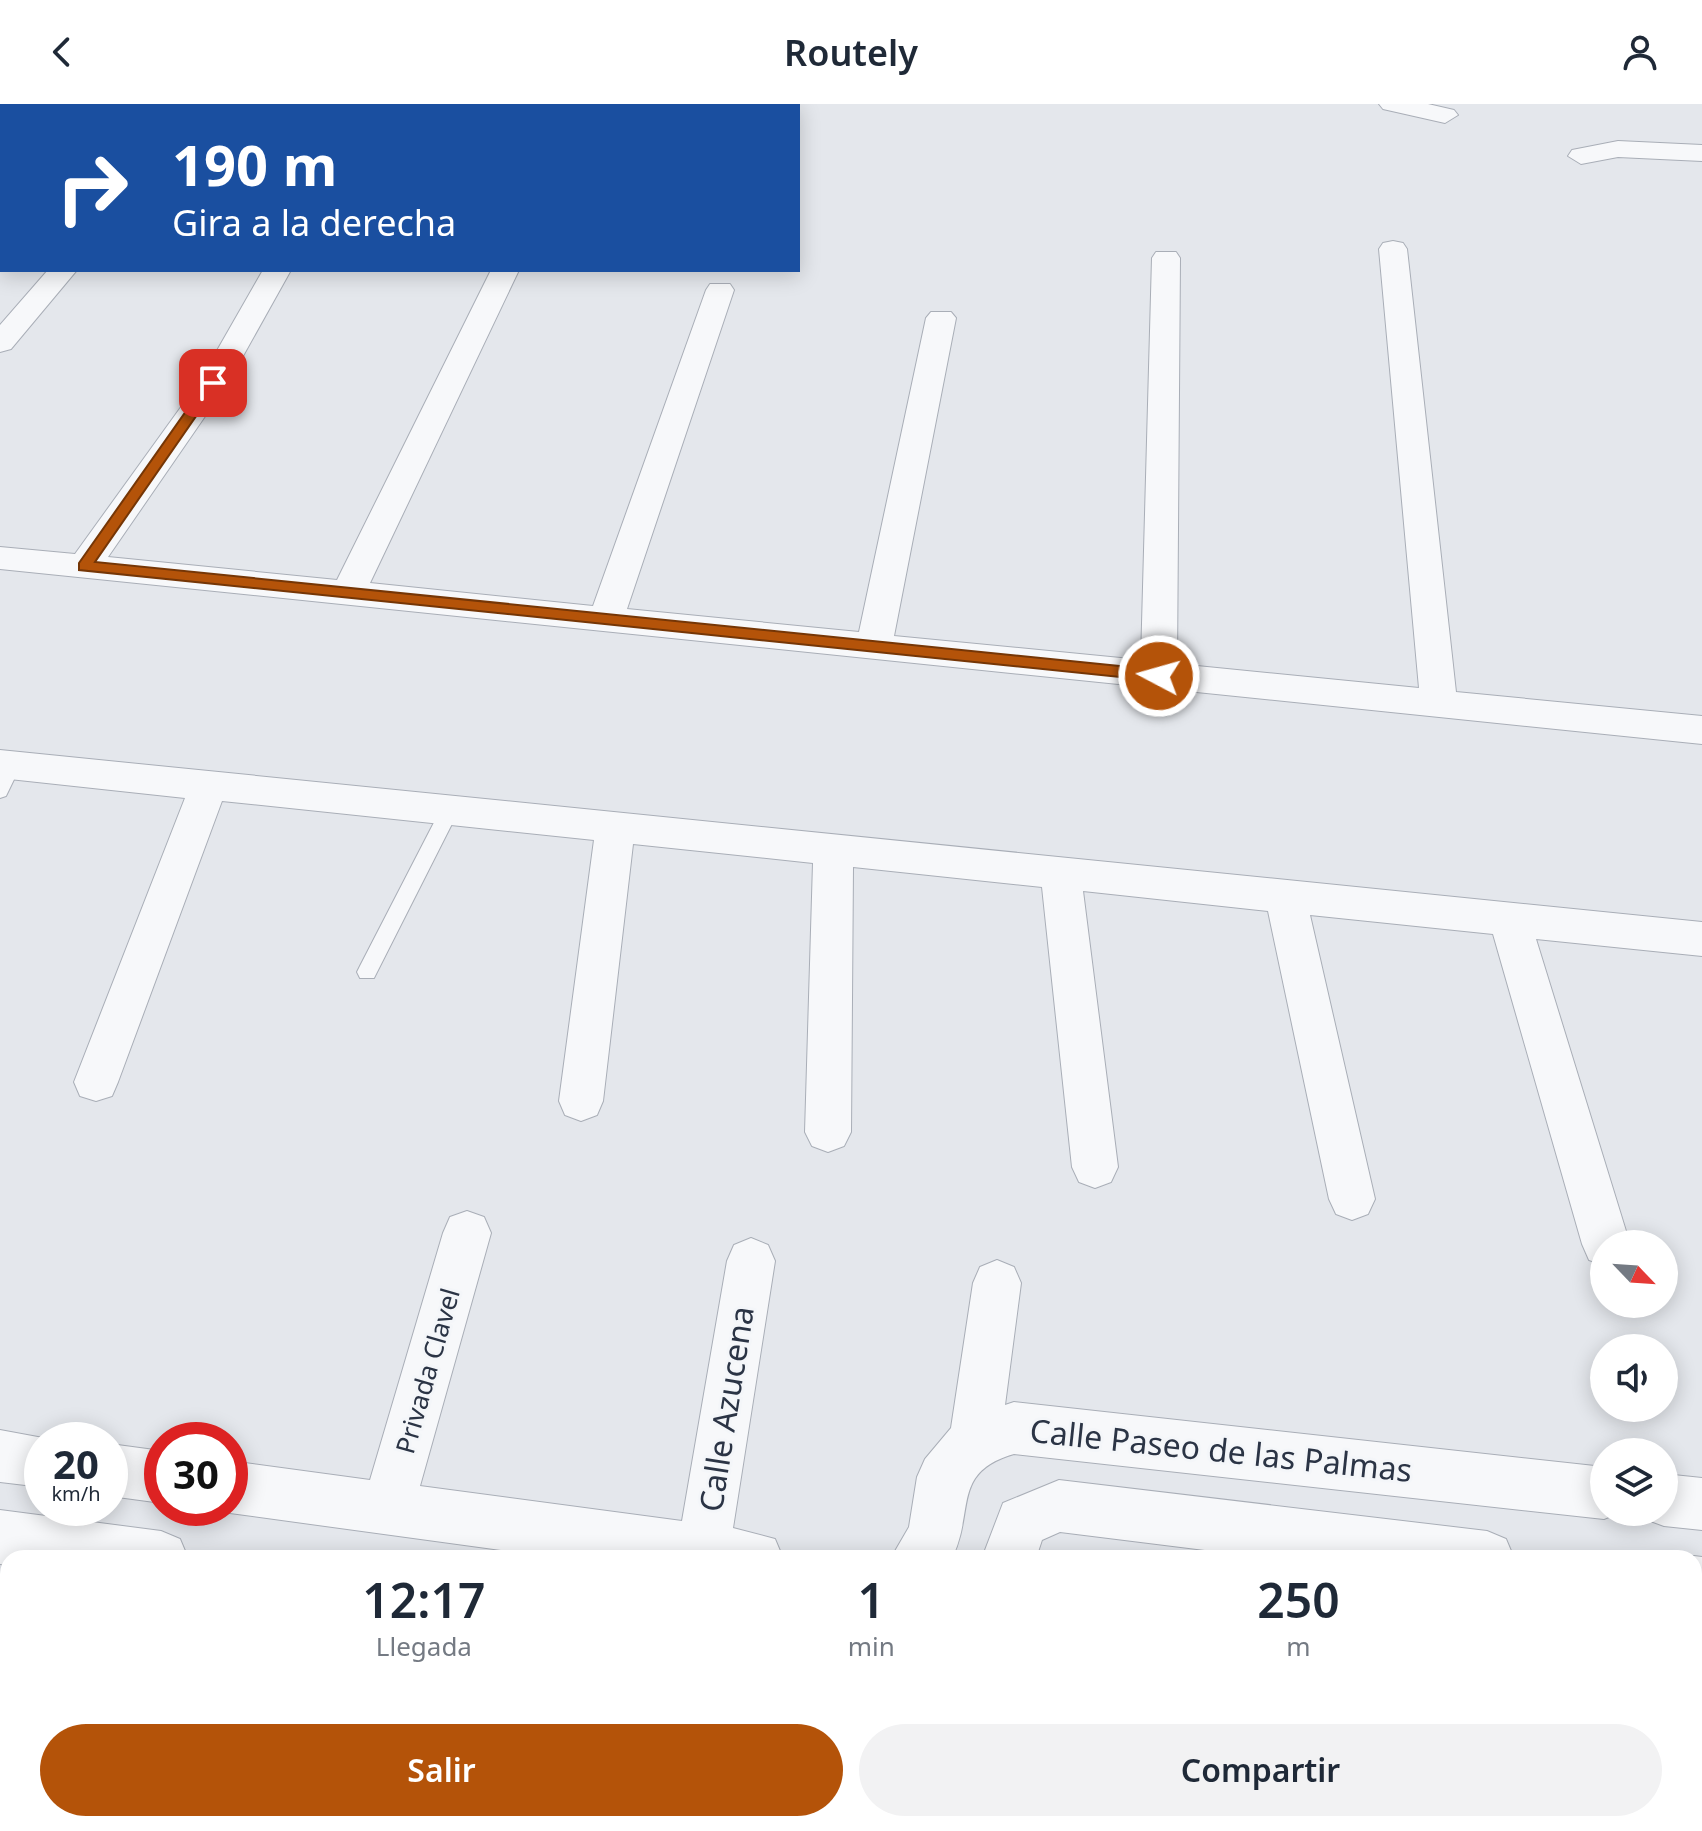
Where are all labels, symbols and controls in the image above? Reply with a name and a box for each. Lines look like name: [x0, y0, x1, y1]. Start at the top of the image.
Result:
text: Routely: [784, 28, 918, 77]
icon: back: [40, 30, 84, 74]
icon: person: [1618, 30, 1662, 74]
text: 190 m: [172, 126, 337, 202]
icon: right: [40, 136, 144, 240]
text: Gira a la derecha: [172, 198, 456, 247]
pin: [179, 349, 247, 417]
icon: arrive: [191, 361, 235, 405]
position arrow: [1117, 634, 1201, 718]
north arrow: [1590, 1230, 1678, 1318]
map controls: [1590, 1230, 1678, 1526]
street label: Privada Clavel: [386, 1284, 468, 1458]
street label: Calle Azucena: [688, 1303, 763, 1515]
button: sound: [1590, 1334, 1678, 1422]
street label: Calle Paseo de las Palmas: [1028, 1408, 1414, 1491]
speed limit sign: 30: [144, 1422, 248, 1526]
text: 20: [53, 1436, 99, 1491]
button: layers: [1590, 1438, 1678, 1526]
text: km/h: [51, 1480, 101, 1507]
text: 12:17: [362, 1567, 485, 1632]
text: 1: [858, 1567, 885, 1632]
text: 250: [1257, 1567, 1340, 1632]
text: Llegada: [376, 1628, 472, 1664]
text: min: [848, 1628, 895, 1664]
text: m: [1286, 1628, 1311, 1664]
button: Salir: [40, 1724, 843, 1816]
button: Compartir: [859, 1724, 1662, 1816]

